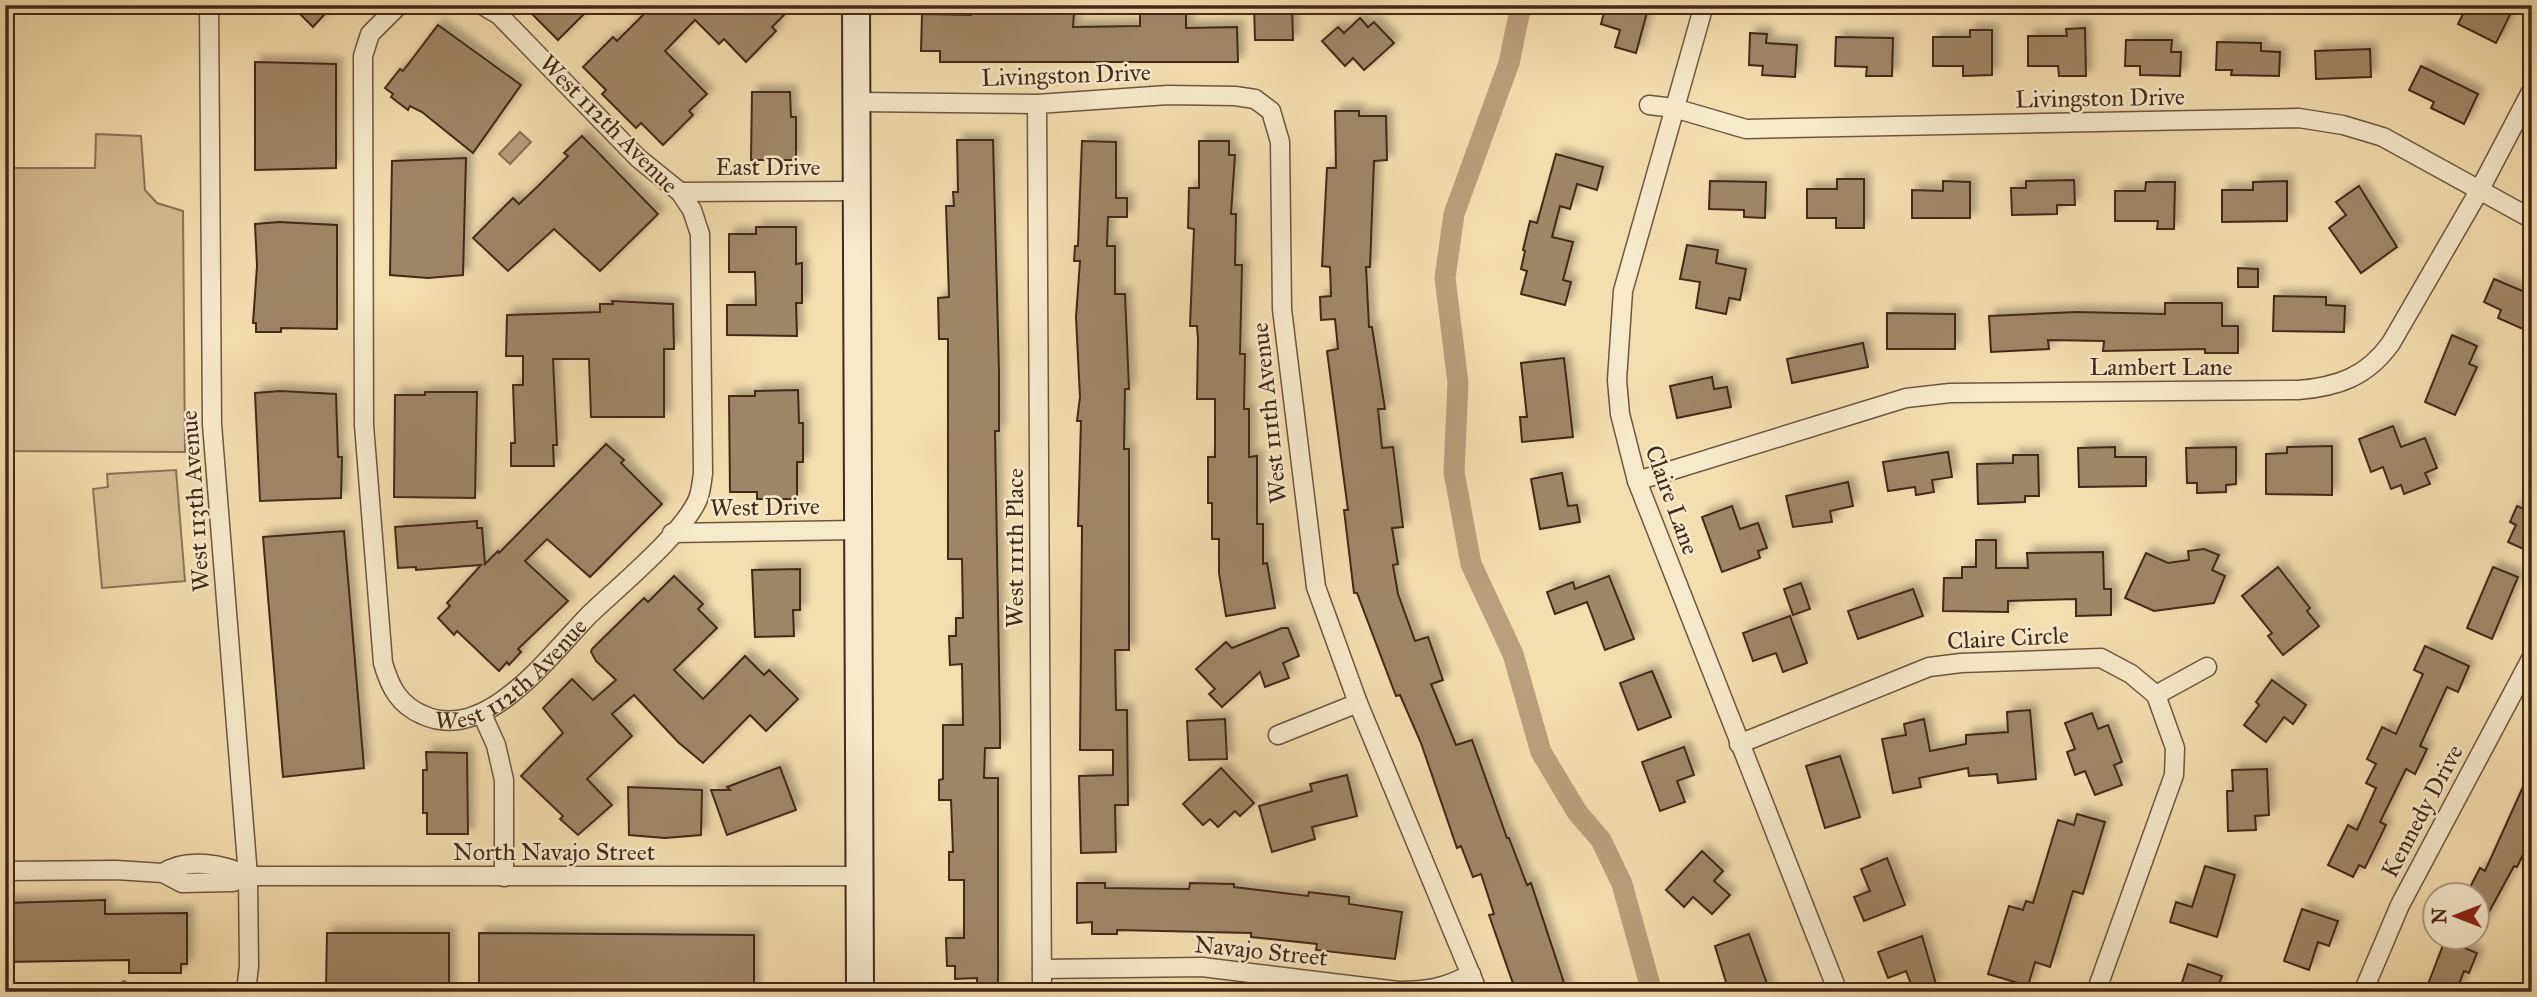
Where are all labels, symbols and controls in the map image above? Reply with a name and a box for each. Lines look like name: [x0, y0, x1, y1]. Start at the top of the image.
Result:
street label: West 112th Avenue: [533, 48, 685, 200]
street label: Livingston Drive: [981, 57, 1151, 93]
street label: Livingston Drive: [2015, 82, 2185, 114]
street label: East Drive: [715, 152, 821, 182]
street label: West 111th Avenue: [1245, 321, 1293, 505]
street label: Lambert Lane: [2089, 352, 2233, 382]
street label: West 113th Avenue: [174, 409, 216, 593]
street label: Claire Lane: [1638, 441, 1706, 559]
street label: West 111th Place: [1000, 468, 1030, 628]
street label: West Drive: [710, 491, 820, 523]
street label: West 112th Avenue: [434, 612, 593, 736]
street label: Claire Circle: [1946, 620, 2070, 656]
street label: Kennedy Drive: [2374, 739, 2470, 883]
street label: North Navajo Street: [453, 837, 656, 867]
north arrow: [2422, 881, 2492, 951]
text: N: [2428, 908, 2451, 924]
street label: Navajo Street: [1193, 929, 1330, 973]

